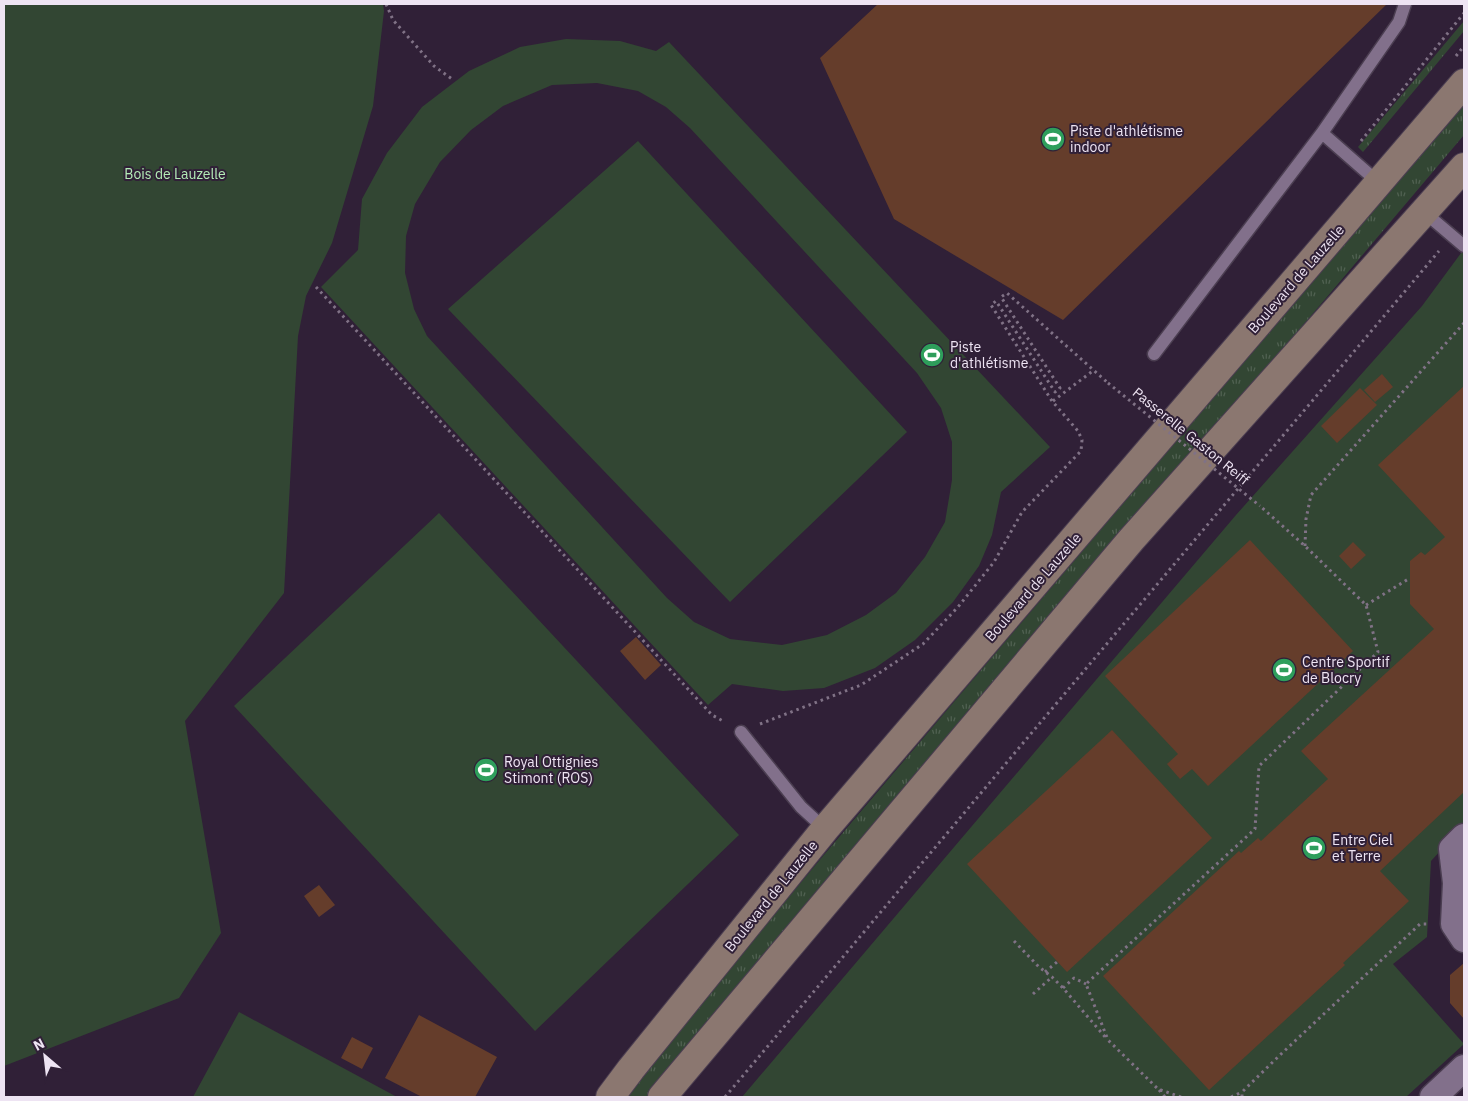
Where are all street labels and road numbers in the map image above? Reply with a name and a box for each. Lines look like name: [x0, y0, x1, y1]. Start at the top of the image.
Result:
street label: Boulevard de Lauzelle: [1244, 221, 1348, 337]
street label: Passerelle Gaston Reiff: [1129, 383, 1253, 489]
street label: Boulevard de Lauzelle: [981, 529, 1085, 645]
street label: Boulevard de Lauzelle: [721, 837, 822, 955]

